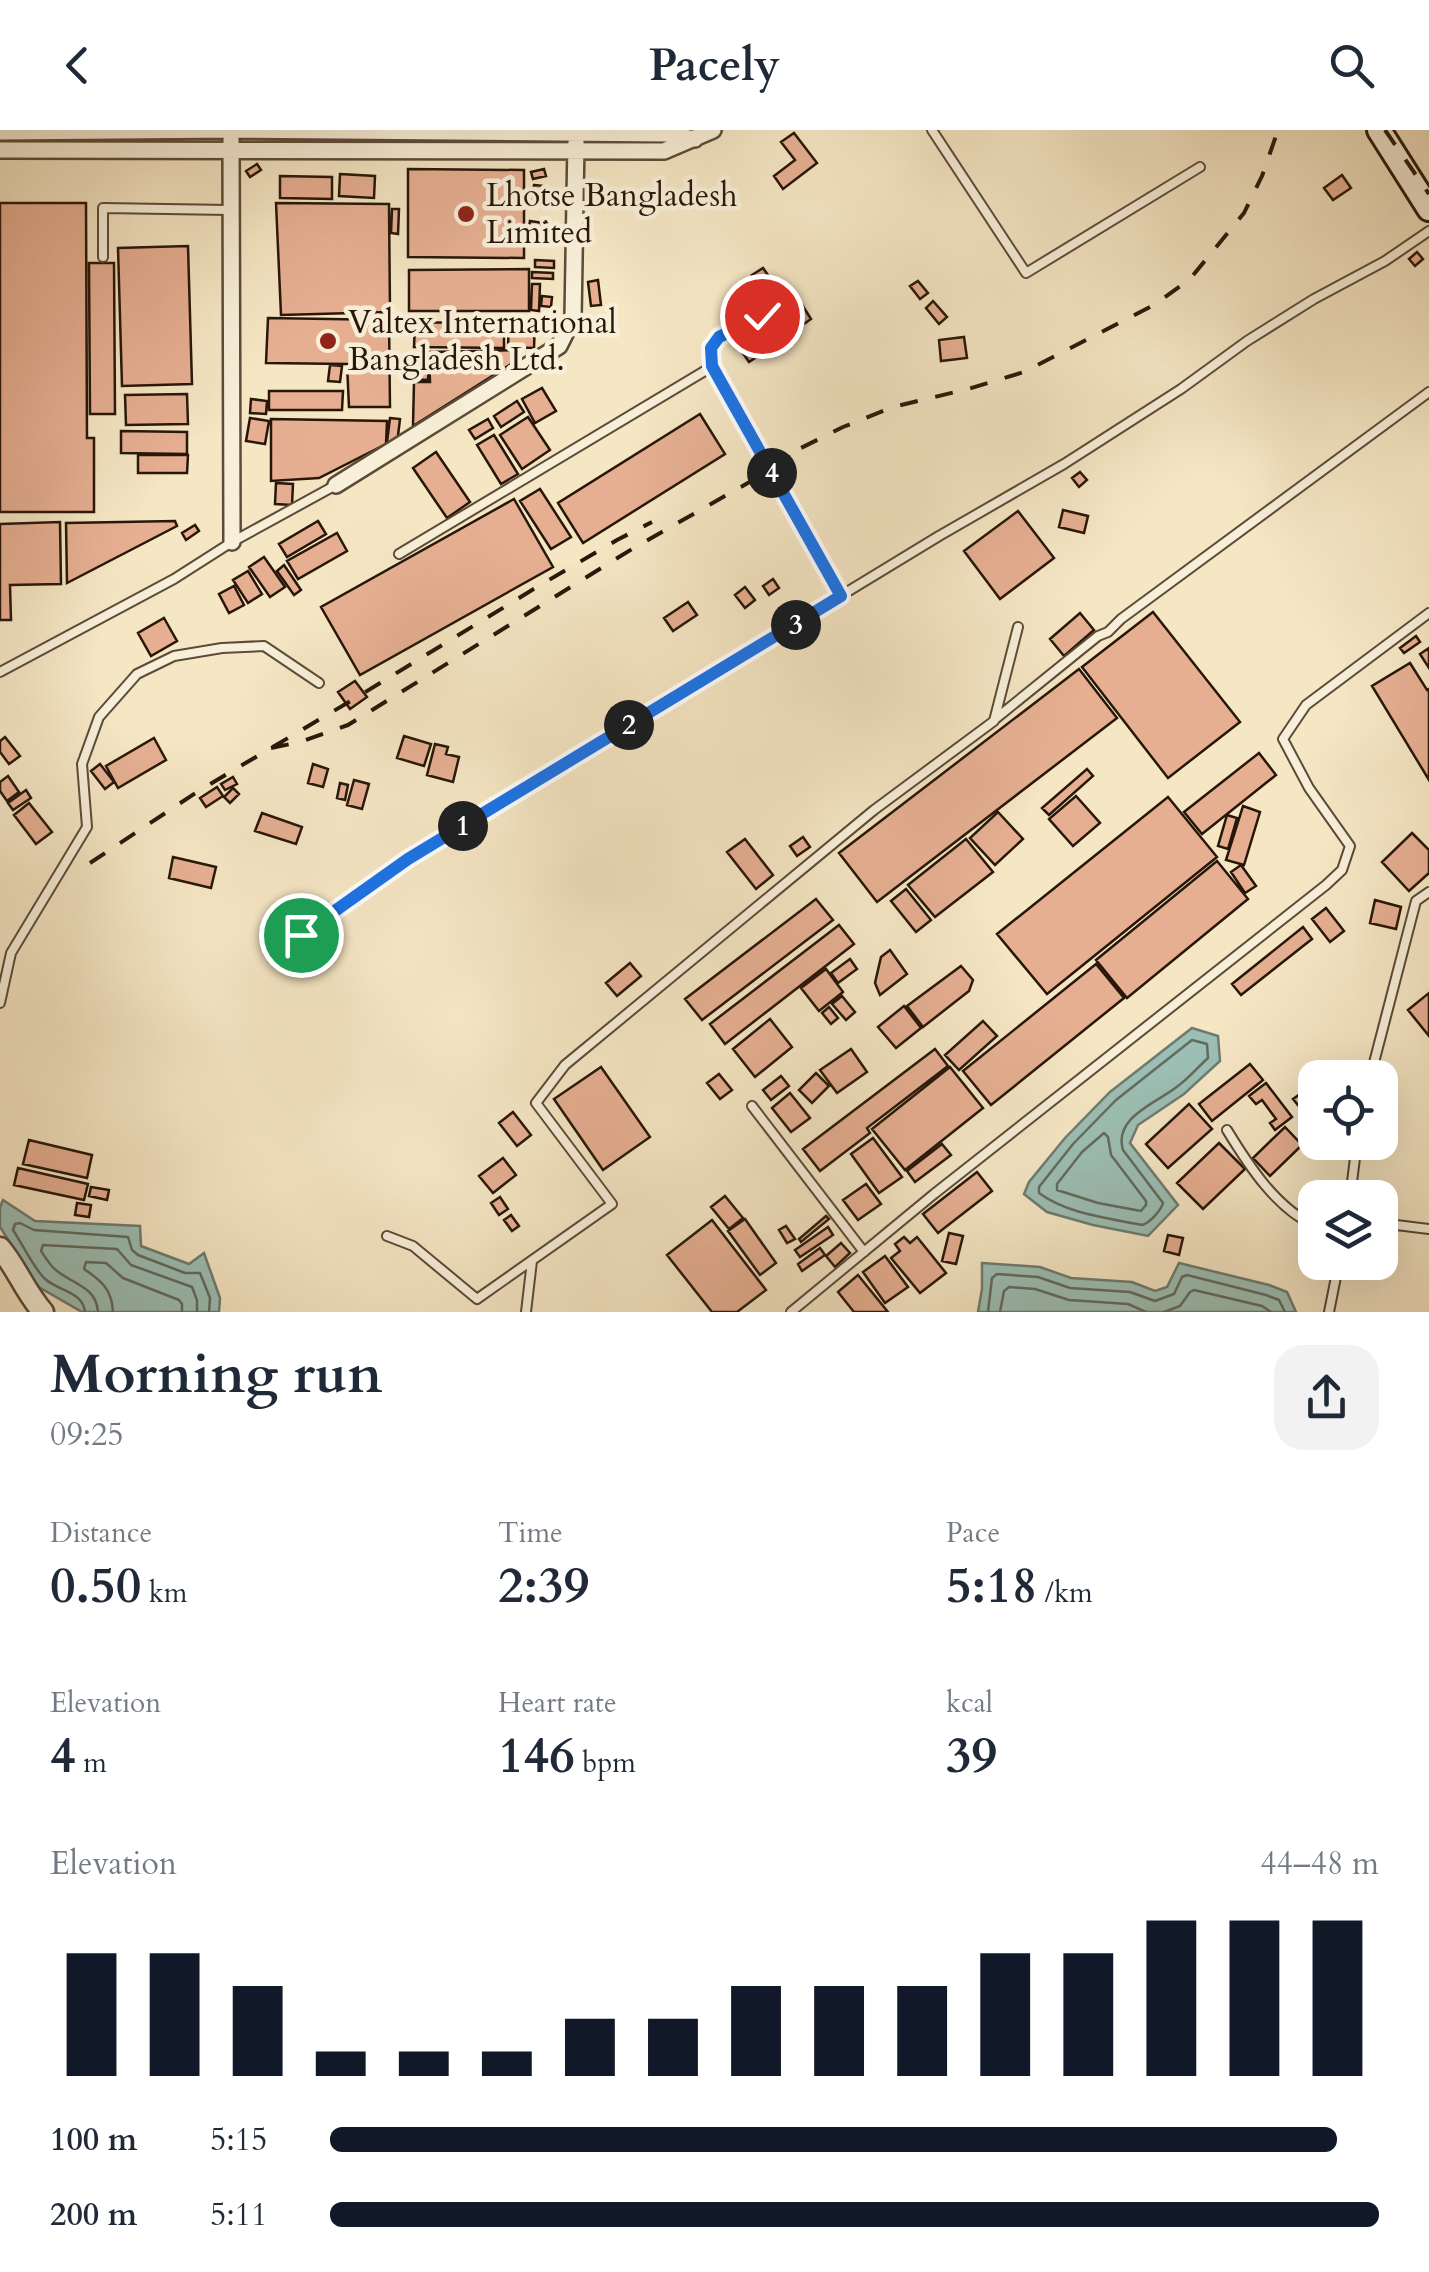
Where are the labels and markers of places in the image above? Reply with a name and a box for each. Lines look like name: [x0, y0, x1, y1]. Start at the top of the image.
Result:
place label: Lhotse Bangladesh Limited: [486, 174, 738, 255]
marker: Lhotse Bangladesh Limited: [455, 203, 477, 225]
pin: [720, 274, 805, 359]
place label: Valtex International Bangladesh Ltd.: [348, 301, 617, 382]
marker: Valtex International Bangladesh Ltd.: [317, 330, 339, 352]
pin: 4: [747, 448, 797, 498]
pin: 3: [771, 600, 821, 650]
pin: 2: [604, 700, 654, 750]
pin: 1: [438, 801, 488, 851]
pin: [259, 893, 344, 978]

